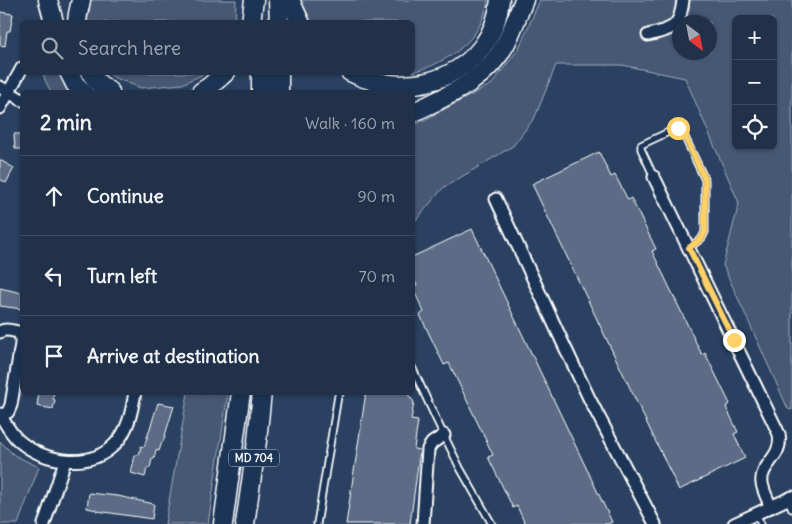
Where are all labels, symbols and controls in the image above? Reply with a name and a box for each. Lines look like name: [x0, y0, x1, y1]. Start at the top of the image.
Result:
north arrow: [672, 15, 717, 60]
map controls: [732, 15, 777, 150]
button: +: [732, 15, 777, 60]
search box: [20, 20, 415, 75]
icon: search: [38, 34, 66, 62]
text: Search here: [78, 36, 181, 60]
button: −: [732, 60, 777, 105]
button: locate: [732, 105, 777, 150]
text: 2 min: [40, 109, 92, 136]
text: Walk · 160 m: [305, 113, 395, 133]
route start: [667, 117, 690, 140]
icon: ahead: [40, 182, 68, 210]
text: Continue: [87, 184, 164, 208]
text: 90 m: [357, 186, 395, 206]
icon: left: [40, 262, 68, 290]
text: Turn left: [87, 264, 157, 288]
text: 70 m: [359, 266, 395, 286]
route end: [723, 329, 746, 352]
icon: arrive: [40, 342, 68, 370]
text: Arrive at destination: [87, 344, 260, 368]
road number: MD 704: [229, 449, 279, 466]

